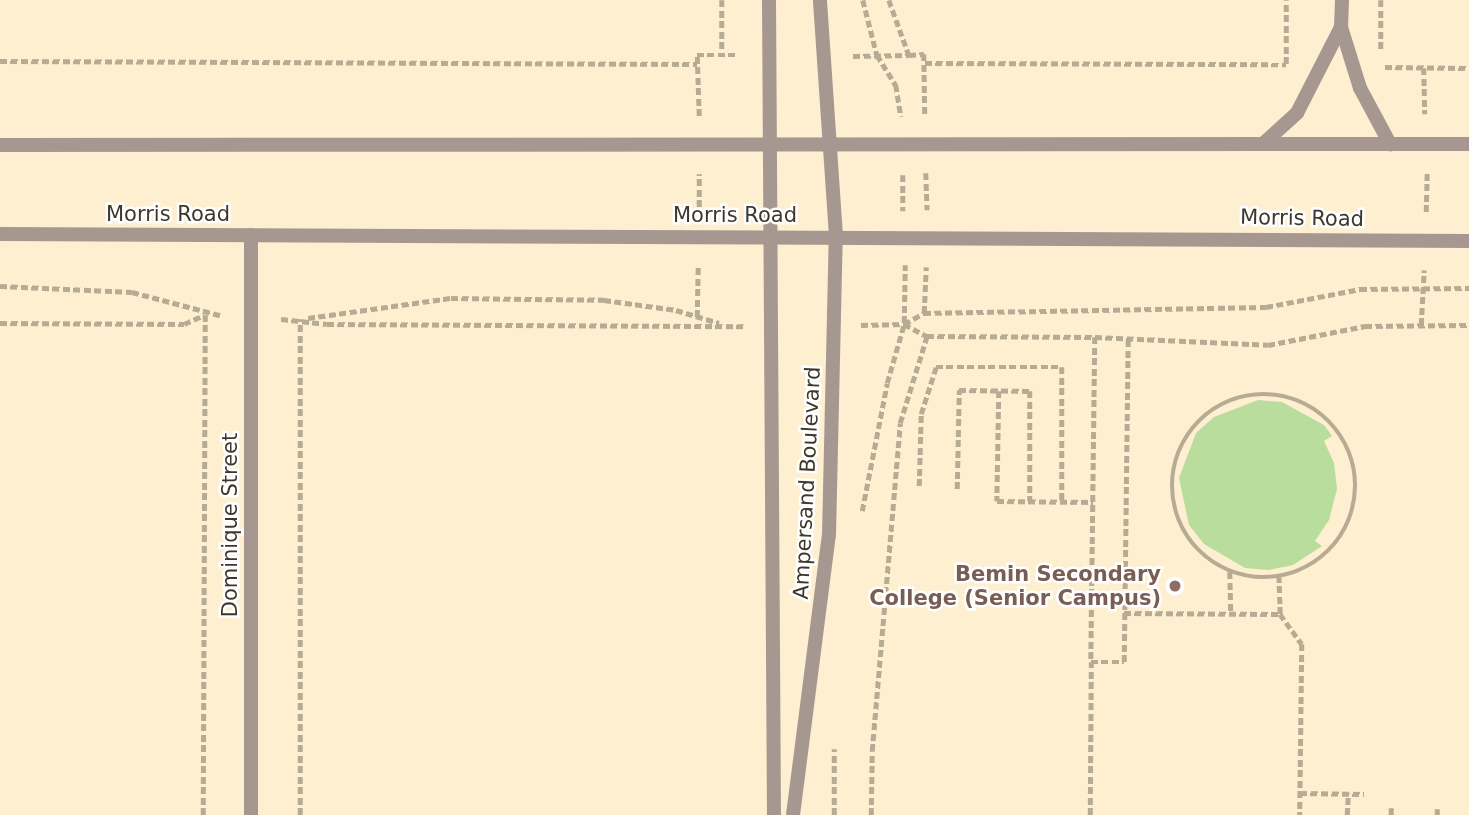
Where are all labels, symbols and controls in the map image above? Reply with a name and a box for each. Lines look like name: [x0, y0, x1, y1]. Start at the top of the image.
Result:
street label: Morris Road: [106, 201, 230, 227]
street label: Morris Road: [673, 202, 797, 228]
street label: Morris Road: [1240, 204, 1364, 232]
street label: Ampersand Boulevard: [788, 366, 826, 600]
street label: Dominique Street: [217, 433, 243, 617]
place label: Bemin Secondary College (Senior Campus): [869, 561, 1161, 611]
marker: Bemin Secondary College (Senior Campus): [1167, 578, 1183, 594]

